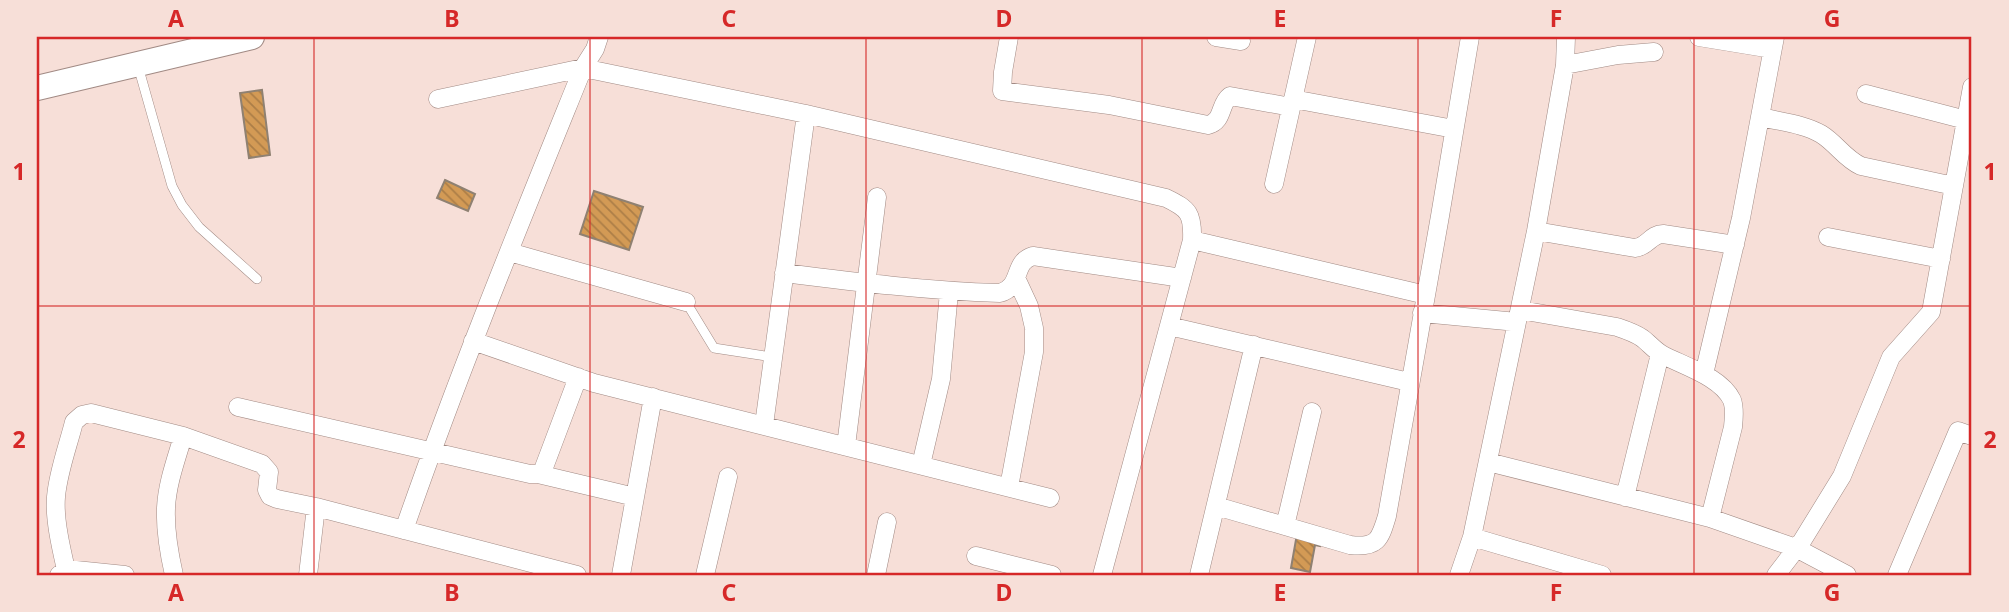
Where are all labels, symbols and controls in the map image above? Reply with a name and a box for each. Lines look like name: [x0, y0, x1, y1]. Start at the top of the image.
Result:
text: A: [168, 2, 184, 34]
text: B: [444, 2, 460, 34]
text: C: [722, 2, 737, 34]
text: D: [996, 2, 1012, 34]
text: E: [1274, 2, 1286, 34]
text: F: [1550, 2, 1562, 34]
text: G: [1824, 2, 1840, 34]
text: 1: [12, 155, 26, 187]
text: 1: [1983, 155, 1997, 187]
text: 2: [12, 423, 26, 455]
text: 2: [1983, 423, 1997, 455]
text: A: [168, 576, 184, 608]
text: B: [444, 576, 460, 608]
text: C: [722, 576, 737, 608]
text: D: [996, 576, 1012, 608]
text: E: [1274, 576, 1286, 608]
text: F: [1550, 576, 1562, 608]
text: G: [1824, 576, 1840, 608]

